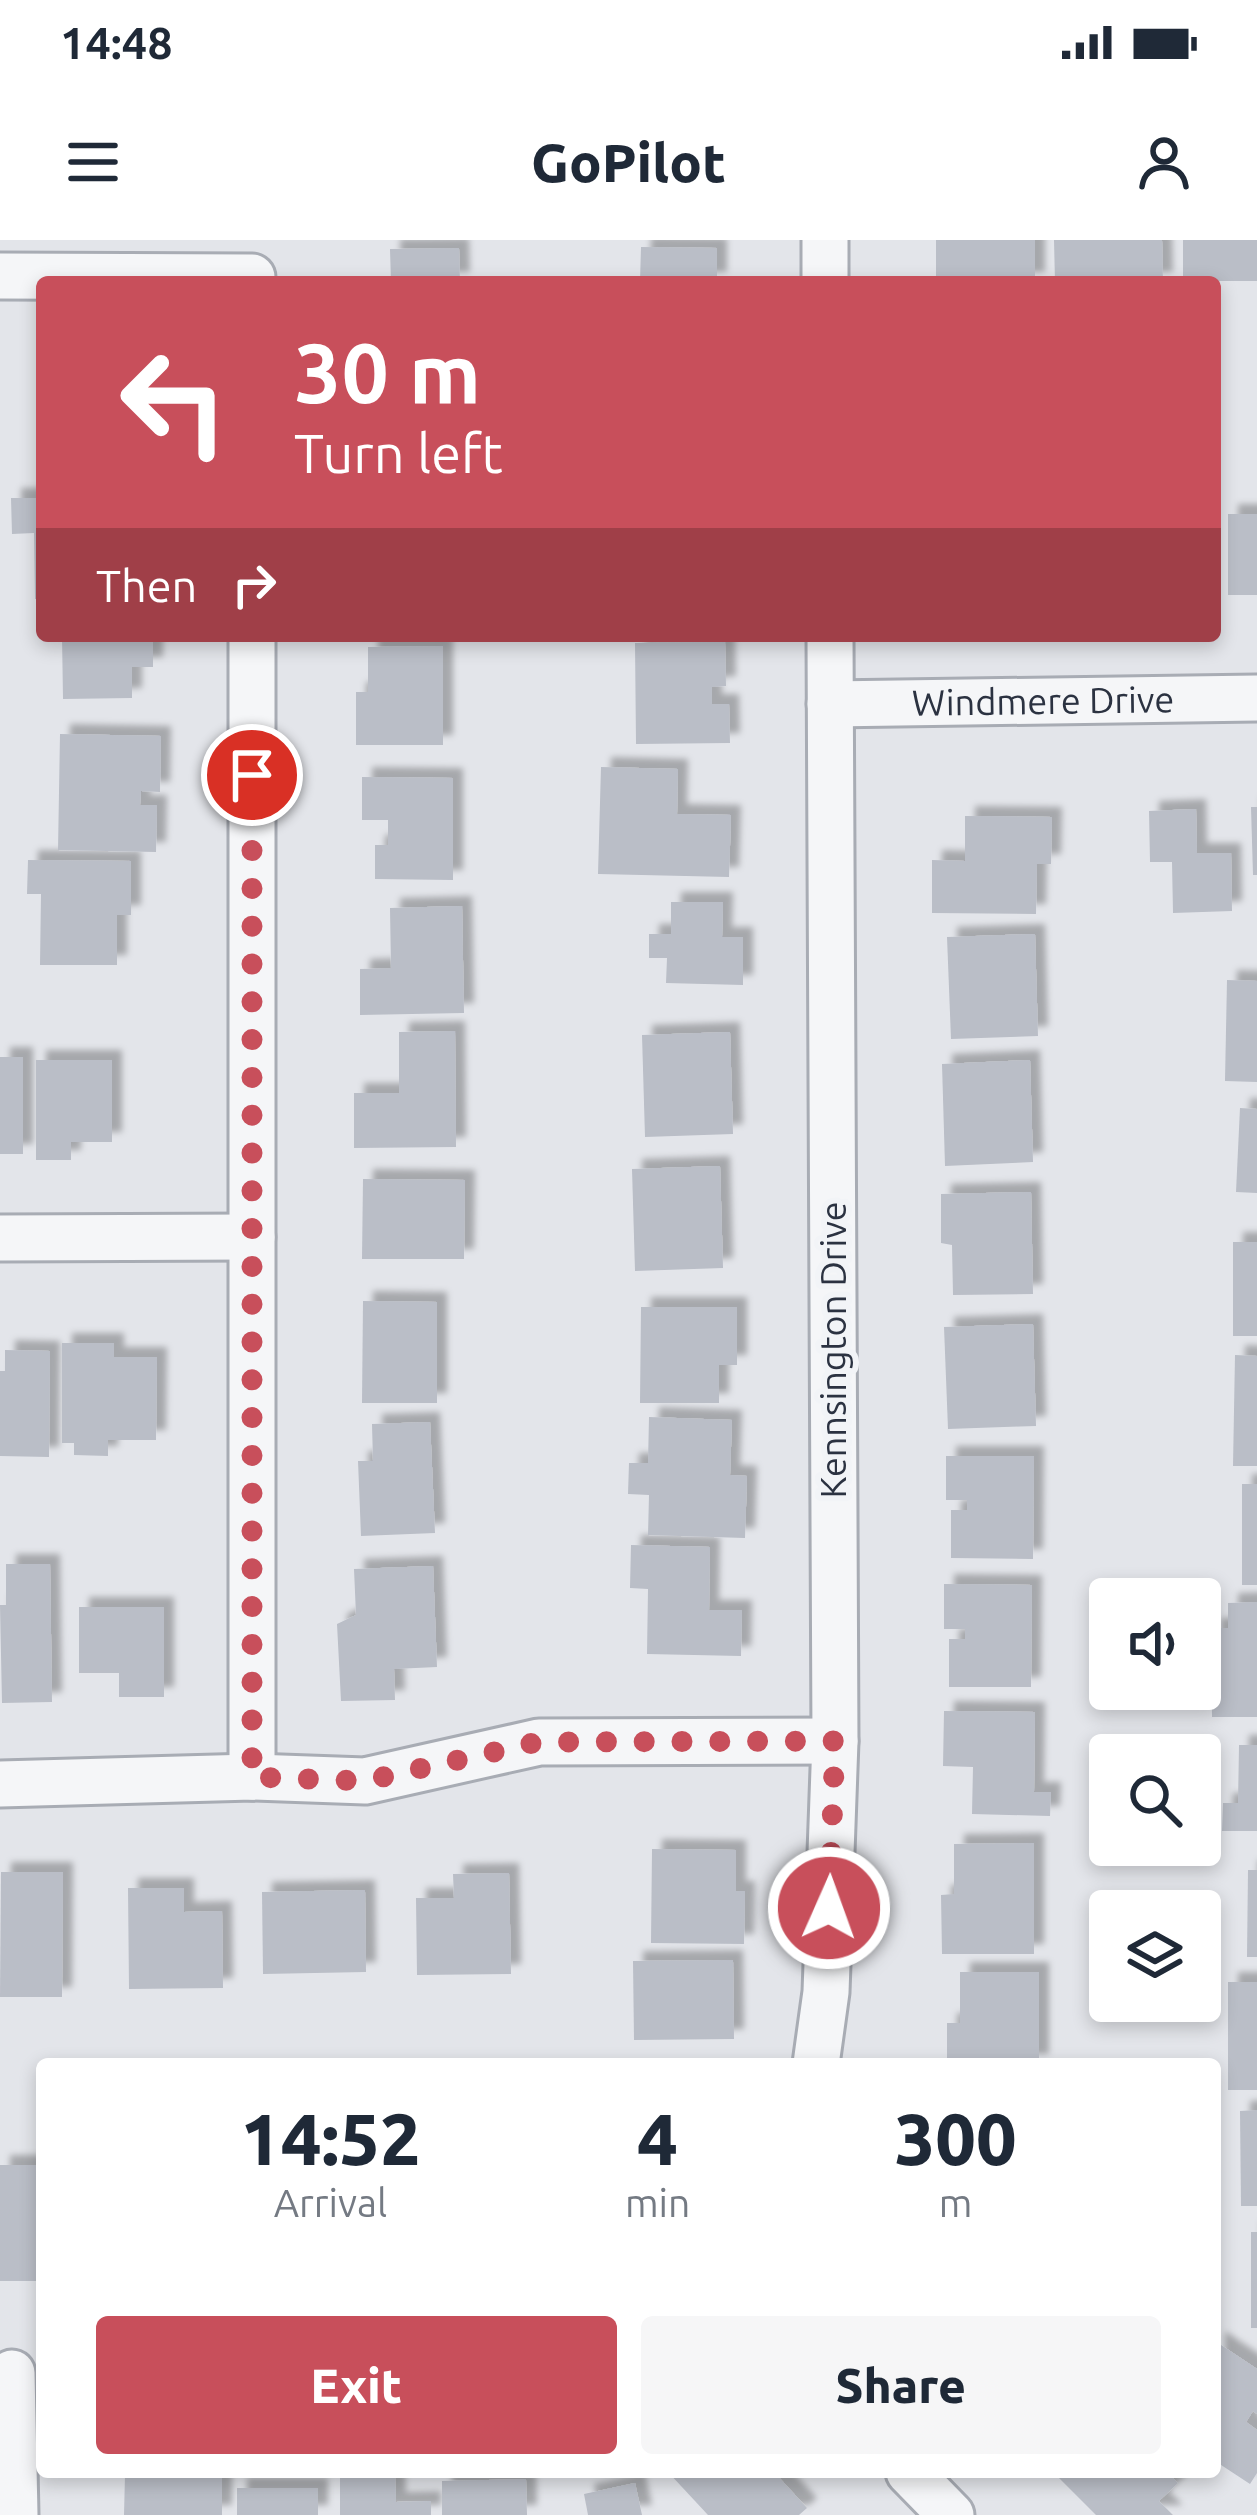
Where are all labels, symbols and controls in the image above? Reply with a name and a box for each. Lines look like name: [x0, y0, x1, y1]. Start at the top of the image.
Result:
text: 14:48: [60, 17, 173, 68]
icon: menu: [60, 129, 126, 195]
icon: person: [1131, 129, 1197, 195]
text: GoPilot: [531, 132, 726, 192]
icon: left: [96, 324, 252, 480]
text: 30 m: [294, 325, 481, 419]
text: Turn left: [294, 423, 503, 483]
icon: right: [221, 552, 287, 618]
text: Then: [96, 560, 197, 611]
street label: Windmere Drive: [912, 678, 1174, 723]
pin: [201, 724, 303, 826]
icon: arrive: [219, 742, 285, 808]
street label: Kennsington Drive: [812, 1201, 853, 1499]
map controls: [1089, 1578, 1221, 2022]
button: sound: [1089, 1578, 1221, 1710]
button: search: [1089, 1734, 1221, 1866]
position arrow: [766, 1845, 892, 1971]
button: layers: [1089, 1890, 1221, 2022]
text: 14:52: [240, 2098, 421, 2179]
text: 4: [637, 2098, 678, 2179]
text: 300: [895, 2098, 1017, 2179]
text: Arrival: [274, 2181, 387, 2224]
text: min: [625, 2181, 690, 2224]
text: m: [939, 2181, 972, 2224]
button: Exit: [96, 2316, 617, 2454]
button: Share: [641, 2316, 1161, 2454]

